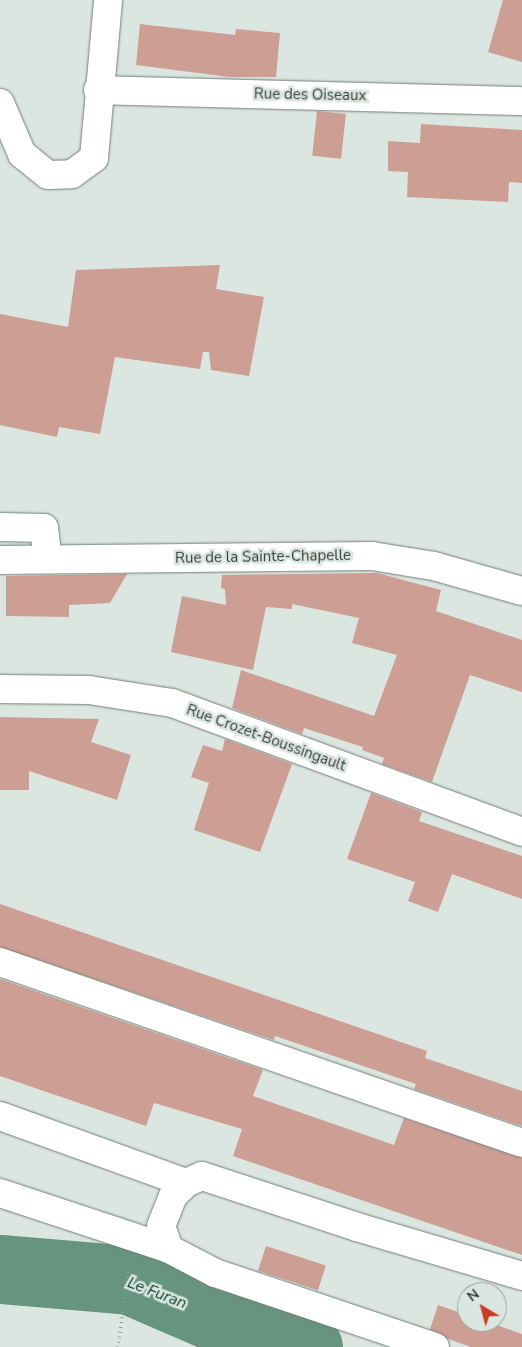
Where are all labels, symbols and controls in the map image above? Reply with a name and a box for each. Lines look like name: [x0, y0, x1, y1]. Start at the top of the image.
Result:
street label: Rue des Oiseaux: [254, 85, 366, 105]
street label: Rue de la Sainte-Chapelle: [175, 546, 351, 568]
street label: Rue Crozet-Boussingault: [184, 701, 348, 775]
water label: Le Furan: [125, 1273, 189, 1313]
north arrow: [457, 1282, 507, 1332]
text: N: [463, 1285, 483, 1306]

